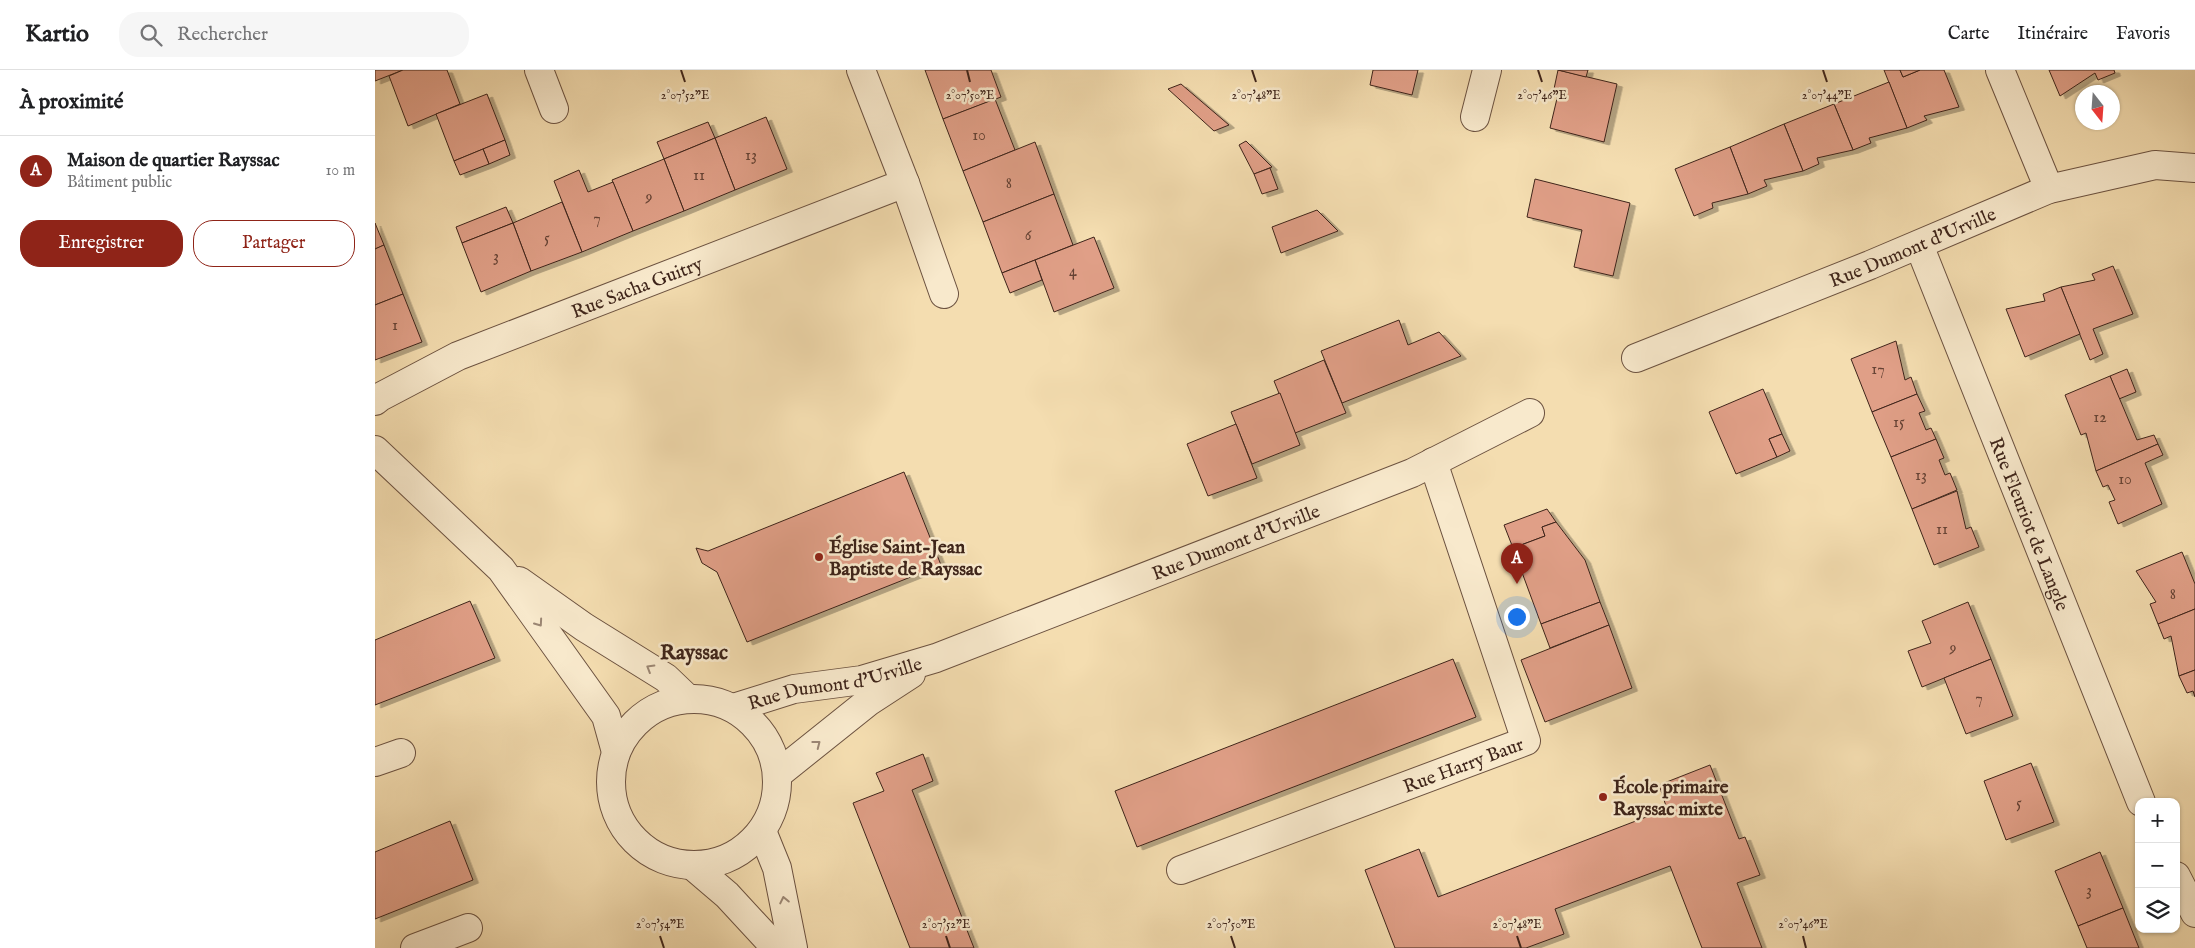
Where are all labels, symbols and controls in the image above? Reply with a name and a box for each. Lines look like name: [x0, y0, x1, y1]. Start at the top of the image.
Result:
search box: [119, 12, 469, 57]
text: Kartio: [25, 19, 89, 50]
icon: search: [137, 21, 165, 49]
text: Rechercher: [177, 23, 268, 47]
text: Carte: [1948, 23, 1990, 46]
text: Itinéraire: [2018, 23, 2088, 46]
text: Favoris: [2116, 23, 2170, 46]
north arrow: [2075, 85, 2120, 130]
text: 2°07'52"E: [661, 88, 709, 103]
text: 2°07'50"E: [946, 88, 994, 103]
text: 2°07'48"E: [1231, 88, 1281, 103]
text: 2°07'46"E: [1517, 88, 1567, 103]
text: 2°07'44"E: [1802, 88, 1852, 103]
text: À proximité: [20, 89, 123, 116]
house number: 10: [972, 126, 986, 146]
house number: 13: [745, 146, 757, 166]
text: Maison de quartier Rayssac: [67, 149, 280, 173]
text: A: [31, 161, 41, 181]
text: 10 m: [325, 161, 355, 181]
house number: 11: [693, 166, 705, 186]
text: Bâtiment public: [67, 173, 172, 193]
house number: 8: [1006, 174, 1012, 194]
house number: 9: [645, 188, 653, 208]
street label: Rue Dumont d'Urville: [1826, 203, 2000, 294]
house number: 7: [593, 209, 601, 229]
button: Enregistrer: [20, 220, 183, 267]
button: Partager: [193, 220, 355, 267]
house number: 6: [1025, 226, 1032, 246]
house number: 5: [544, 229, 550, 249]
house number: 3: [493, 247, 499, 267]
street label: Rue Sacha Guitry: [568, 252, 707, 325]
house number: 4: [1069, 262, 1077, 282]
house number: 1: [392, 316, 398, 336]
house number: 17: [1871, 360, 1885, 380]
house number: 12: [2093, 408, 2107, 428]
house number: 15: [1893, 413, 1905, 433]
street label: Rue Fleuriot de Langle: [1983, 434, 2074, 615]
house number: 13: [1915, 466, 1927, 486]
house number: 10: [2118, 470, 2132, 490]
street label: Rue Dumont d'Urville: [1149, 500, 1324, 587]
house number: 11: [1936, 520, 1948, 540]
place label: Église Saint-Jean Baptiste de Rayssac: [829, 535, 982, 582]
pin: A: [1501, 543, 1533, 584]
marker: Église Saint-Jean Baptiste de Rayssac: [813, 551, 825, 563]
house number: 8: [2170, 585, 2176, 605]
your location: [1504, 604, 1530, 630]
one-way arrow: [533, 617, 543, 626]
house number: 9: [1949, 639, 1957, 659]
district label: Rayssac: [660, 640, 728, 667]
street label: Rue Dumont d'Urville: [745, 653, 925, 717]
one-way arrow: [647, 665, 656, 674]
house number: 7: [1975, 689, 1983, 709]
street label: Rue Harry Baur: [1400, 733, 1527, 800]
one-way arrow: [811, 742, 820, 750]
place label: École primaire Rayssac mixte: [1613, 775, 1729, 822]
marker: École primaire Rayssac mixte: [1597, 791, 1609, 803]
house number: 5: [2016, 794, 2022, 814]
map controls: [2135, 798, 2180, 933]
button: +: [2135, 798, 2180, 843]
button: −: [2135, 843, 2180, 888]
house number: 3: [2086, 881, 2092, 901]
button: layers: [2135, 888, 2180, 933]
one-way arrow: [779, 896, 789, 905]
text: 2°07'54"E: [636, 917, 684, 932]
text: 2°07'52"E: [922, 917, 970, 932]
text: 2°07'50"E: [1207, 917, 1255, 932]
text: 2°07'48"E: [1492, 917, 1542, 932]
text: 2°07'46"E: [1778, 917, 1828, 932]

